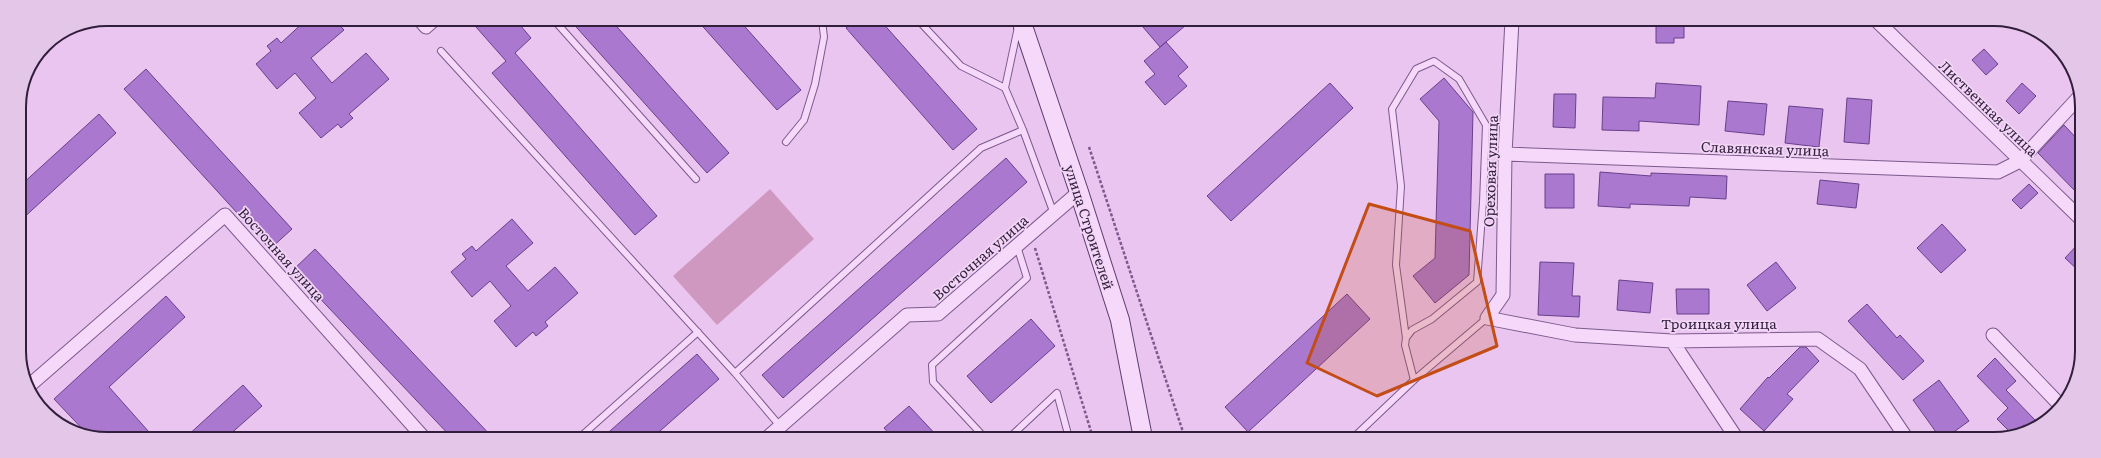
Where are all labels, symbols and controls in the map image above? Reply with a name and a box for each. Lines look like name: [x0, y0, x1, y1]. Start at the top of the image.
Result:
street label: Лиственная улица: [1935, 55, 2043, 161]
street label: Ореховая улица: [1478, 114, 1502, 227]
street label: Славянская улица: [1700, 136, 1830, 160]
street label: улица Строителей: [1060, 162, 1120, 292]
street label: Восточная улица: [234, 202, 330, 306]
street label: Восточная улица: [928, 210, 1032, 304]
street label: Троицкая улица: [1661, 313, 1777, 333]

